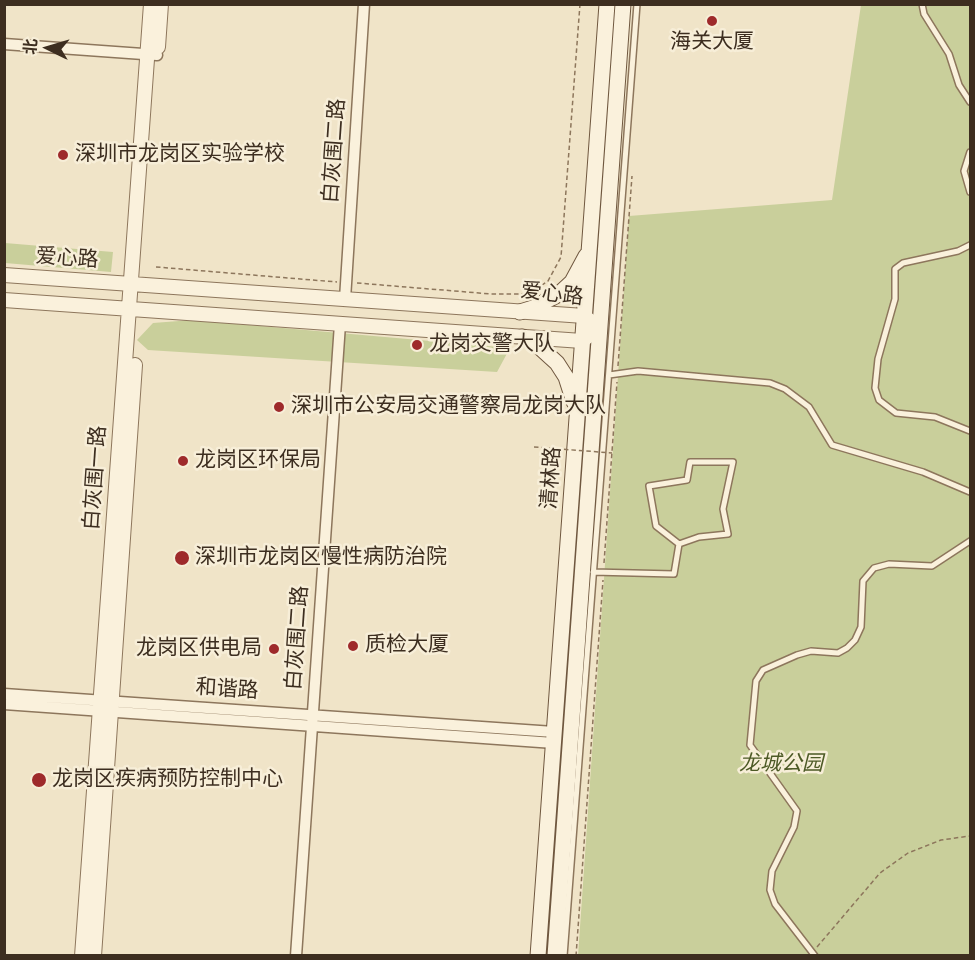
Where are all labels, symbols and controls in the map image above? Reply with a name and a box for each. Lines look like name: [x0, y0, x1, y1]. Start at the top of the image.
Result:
marker: 海关大厦: [705, 14, 719, 28]
north arrow: [18, 18, 78, 78]
place label: 海关大厦: [670, 30, 754, 56]
text: 北: [18, 38, 42, 55]
street label: 白灰围二路: [319, 98, 351, 204]
place label: 深圳市龙岗区实验学校: [75, 142, 285, 168]
marker: 深圳市龙岗区实验学校: [56, 148, 70, 162]
street label: 爱心路: [35, 244, 99, 274]
street label: 爱心路: [519, 279, 585, 311]
place label: 龙岗交警大队: [429, 332, 555, 358]
marker: 龙岗交警大队: [410, 338, 424, 352]
place label: 深圳市公安局交通警察局龙岗大队: [291, 394, 606, 420]
marker: 深圳市公安局交通警察局龙岗大队: [272, 400, 286, 414]
street label: 白灰围一路: [80, 425, 112, 531]
street label: 清林路: [537, 446, 567, 510]
place label: 龙岗区环保局: [195, 448, 321, 474]
marker: 龙岗区环保局: [176, 454, 190, 468]
place label: 深圳市龙岗区慢性病防治院: [195, 545, 447, 571]
marker: 深圳市龙岗区慢性病防治院: [173, 549, 191, 567]
street label: 白灰围二路: [282, 585, 314, 691]
place label: 质检大厦: [365, 633, 449, 659]
place label: 龙岗区供电局: [136, 636, 262, 662]
marker: 质检大厦: [346, 639, 360, 653]
marker: 龙岗区供电局: [267, 642, 281, 656]
street label: 和谐路: [195, 675, 259, 705]
park label: 龙城公园: [739, 752, 823, 778]
place label: 龙岗区疾病预防控制中心: [52, 767, 283, 793]
marker: 龙岗区疾病预防控制中心: [30, 771, 48, 789]

